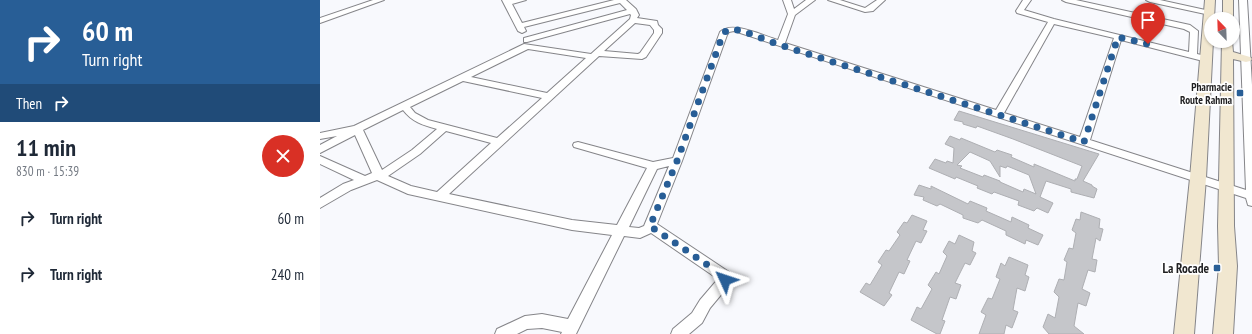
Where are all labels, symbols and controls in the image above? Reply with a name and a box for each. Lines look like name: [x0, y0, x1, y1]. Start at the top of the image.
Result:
pin: [1131, 3, 1165, 44]
icon: arrive: [1137, 9, 1159, 31]
text: 60 m: [82, 12, 133, 49]
north arrow: [1204, 12, 1240, 48]
map controls: [1204, 12, 1240, 48]
icon: right: [16, 16, 68, 68]
text: Turn right: [82, 48, 142, 71]
place label: Pharmacie Route Rahma: [1180, 80, 1232, 107]
marker: Pharmacie Route Rahma: [1235, 88, 1245, 98]
icon: right: [50, 92, 72, 114]
text: Then: [16, 94, 42, 113]
text: 11 min: [16, 132, 76, 163]
button: close: [262, 135, 304, 177]
text: 830 m · 15:39: [16, 163, 79, 180]
icon: right: [16, 207, 38, 229]
text: Turn right: [50, 209, 102, 228]
text: 60 m: [278, 209, 304, 228]
position arrow: [704, 259, 746, 301]
place label: La Rocade: [1162, 260, 1209, 277]
icon: right: [16, 263, 38, 285]
marker: La Rocade: [1212, 263, 1222, 273]
text: Turn right: [50, 265, 102, 284]
text: 240 m: [271, 265, 304, 284]

